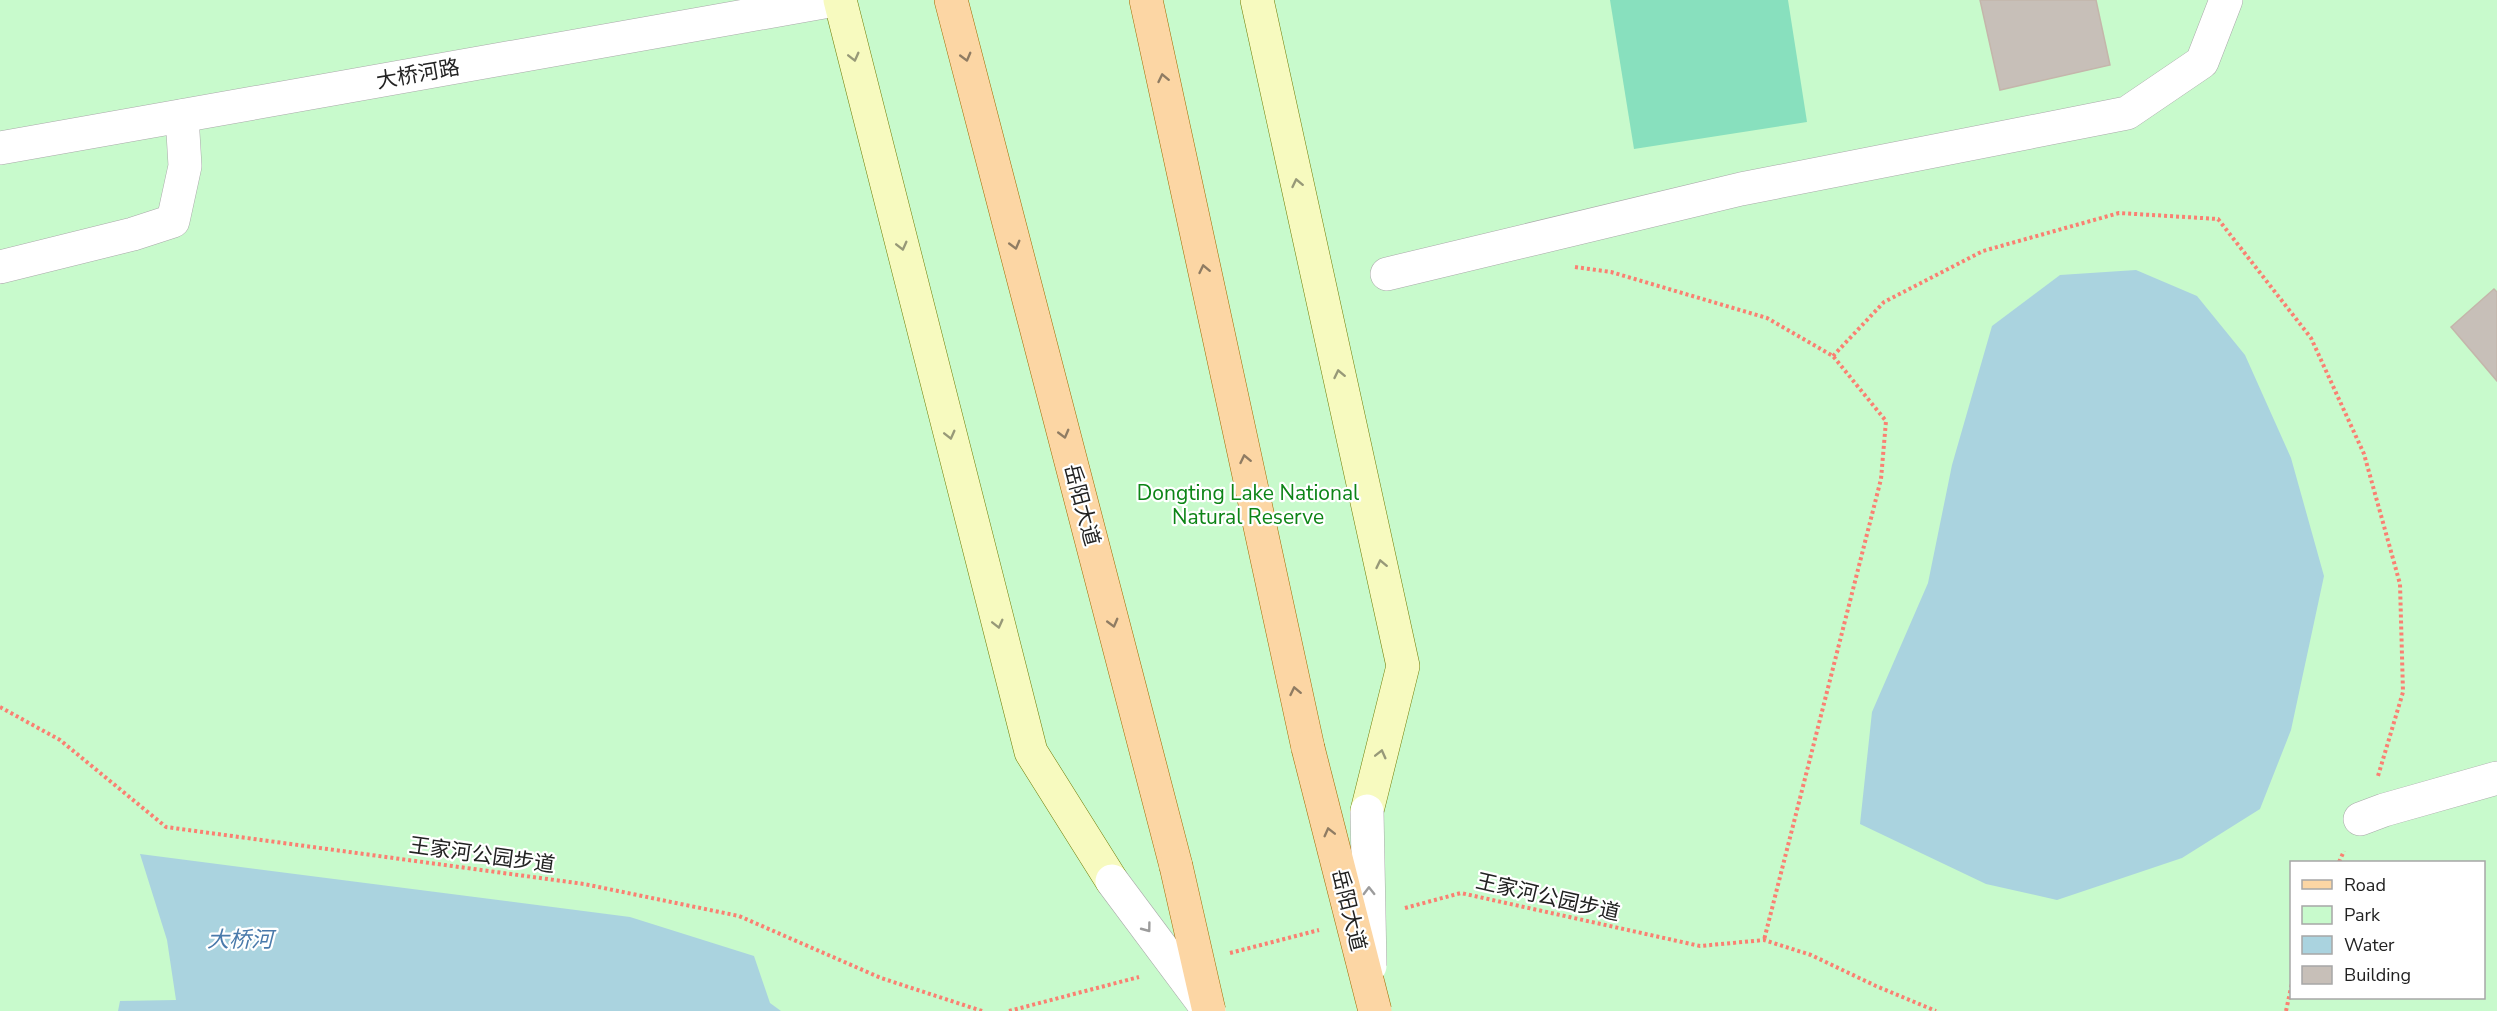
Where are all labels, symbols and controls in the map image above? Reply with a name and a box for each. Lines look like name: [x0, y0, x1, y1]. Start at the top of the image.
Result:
one-way arrow: [959, 51, 971, 61]
one-way arrow: [847, 52, 860, 62]
street label: 大桥河路: [374, 53, 462, 95]
one-way arrow: [1157, 73, 1170, 83]
one-way arrow: [1292, 179, 1305, 189]
one-way arrow: [1008, 240, 1020, 250]
one-way arrow: [895, 241, 908, 251]
one-way arrow: [1198, 264, 1211, 274]
one-way arrow: [1333, 369, 1346, 379]
one-way arrow: [1057, 428, 1069, 439]
one-way arrow: [943, 429, 955, 440]
one-way arrow: [1240, 454, 1253, 464]
street label: 岳阳大道: [1058, 461, 1106, 549]
park label: Dongting Lake National Natural Reserve: [1137, 479, 1360, 531]
one-way arrow: [1375, 560, 1388, 570]
one-way arrow: [1106, 617, 1118, 628]
one-way arrow: [991, 618, 1003, 629]
one-way arrow: [1290, 686, 1303, 696]
one-way arrow: [1374, 750, 1387, 760]
one-way arrow: [1324, 827, 1337, 837]
street label: 王家河公园步道: [407, 831, 557, 879]
legend: [2290, 861, 2485, 999]
street label: 岳阳大道: [1325, 866, 1373, 954]
street label: 王家河公园步道: [1473, 867, 1623, 927]
text: Road: [2344, 873, 2386, 897]
one-way arrow: [1363, 887, 1375, 896]
text: Park: [2344, 903, 2381, 927]
one-way arrow: [1140, 921, 1151, 932]
water label: 大桥河: [207, 925, 277, 955]
text: Water: [2344, 933, 2395, 957]
text: Building: [2344, 963, 2411, 987]

